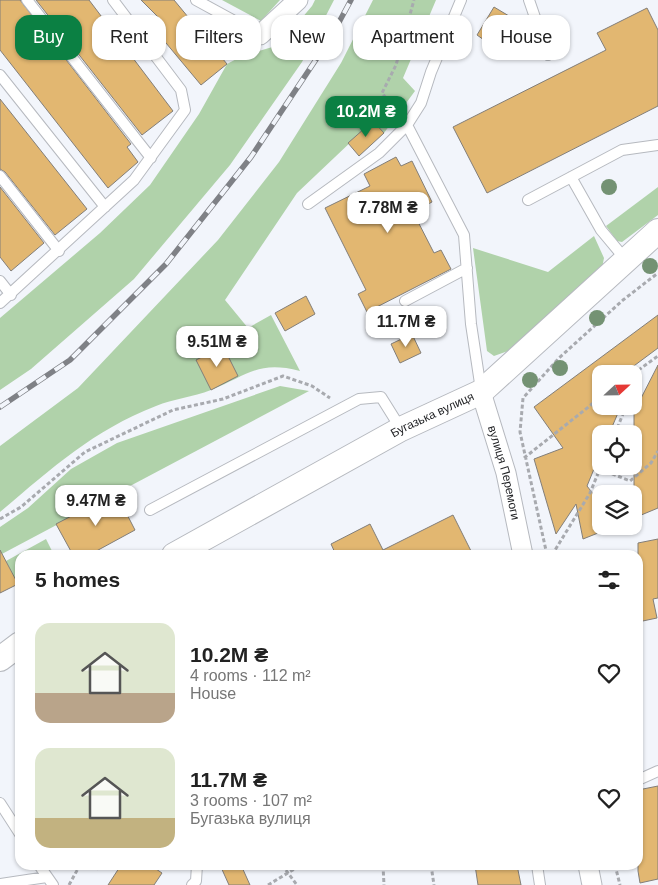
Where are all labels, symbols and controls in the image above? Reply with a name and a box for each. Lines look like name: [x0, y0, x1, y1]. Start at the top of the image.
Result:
chip: Buy: [15, 15, 82, 60]
chip: Rent: [92, 15, 166, 60]
chip: Filters: [176, 15, 261, 60]
chip: New: [271, 15, 343, 60]
chip: Apartment: [353, 15, 472, 60]
chip: House: [482, 15, 570, 60]
pin: 10.2M ₴: [320, 96, 412, 138]
text: 10.2M ₴: [336, 103, 396, 120]
pin: 7.78M ₴: [342, 192, 434, 234]
text: 7.78M ₴: [358, 199, 418, 216]
pin: 11.7M ₴: [360, 306, 452, 348]
text: 11.7M ₴: [377, 313, 435, 330]
pin: 9.51M ₴: [171, 326, 263, 368]
text: 9.51M ₴: [187, 333, 247, 350]
north arrow: [592, 365, 642, 415]
map controls: [592, 365, 642, 535]
street label: Бугазька вулиця: [388, 389, 476, 440]
street label: вулиця Перемоги: [485, 424, 523, 521]
button: locate: [592, 425, 642, 475]
pin: 9.47M ₴: [50, 484, 142, 527]
button: layers: [592, 485, 642, 535]
text: 9.47M ₴: [66, 492, 126, 509]
icon: filters: [595, 566, 623, 594]
text: 5 homes: [35, 568, 120, 591]
icon: home: [75, 643, 135, 703]
text: 10.2M ₴: [190, 643, 268, 666]
icon: heart: [595, 659, 623, 687]
text: 4 rooms · 112 m²: [190, 667, 311, 684]
text: House: [190, 685, 236, 702]
icon: home: [75, 768, 135, 828]
text: 11.7M ₴: [190, 768, 267, 791]
icon: heart: [595, 784, 623, 812]
text: 3 rooms · 107 m²: [190, 792, 312, 809]
text: Бугазька вулиця: [190, 810, 311, 827]

